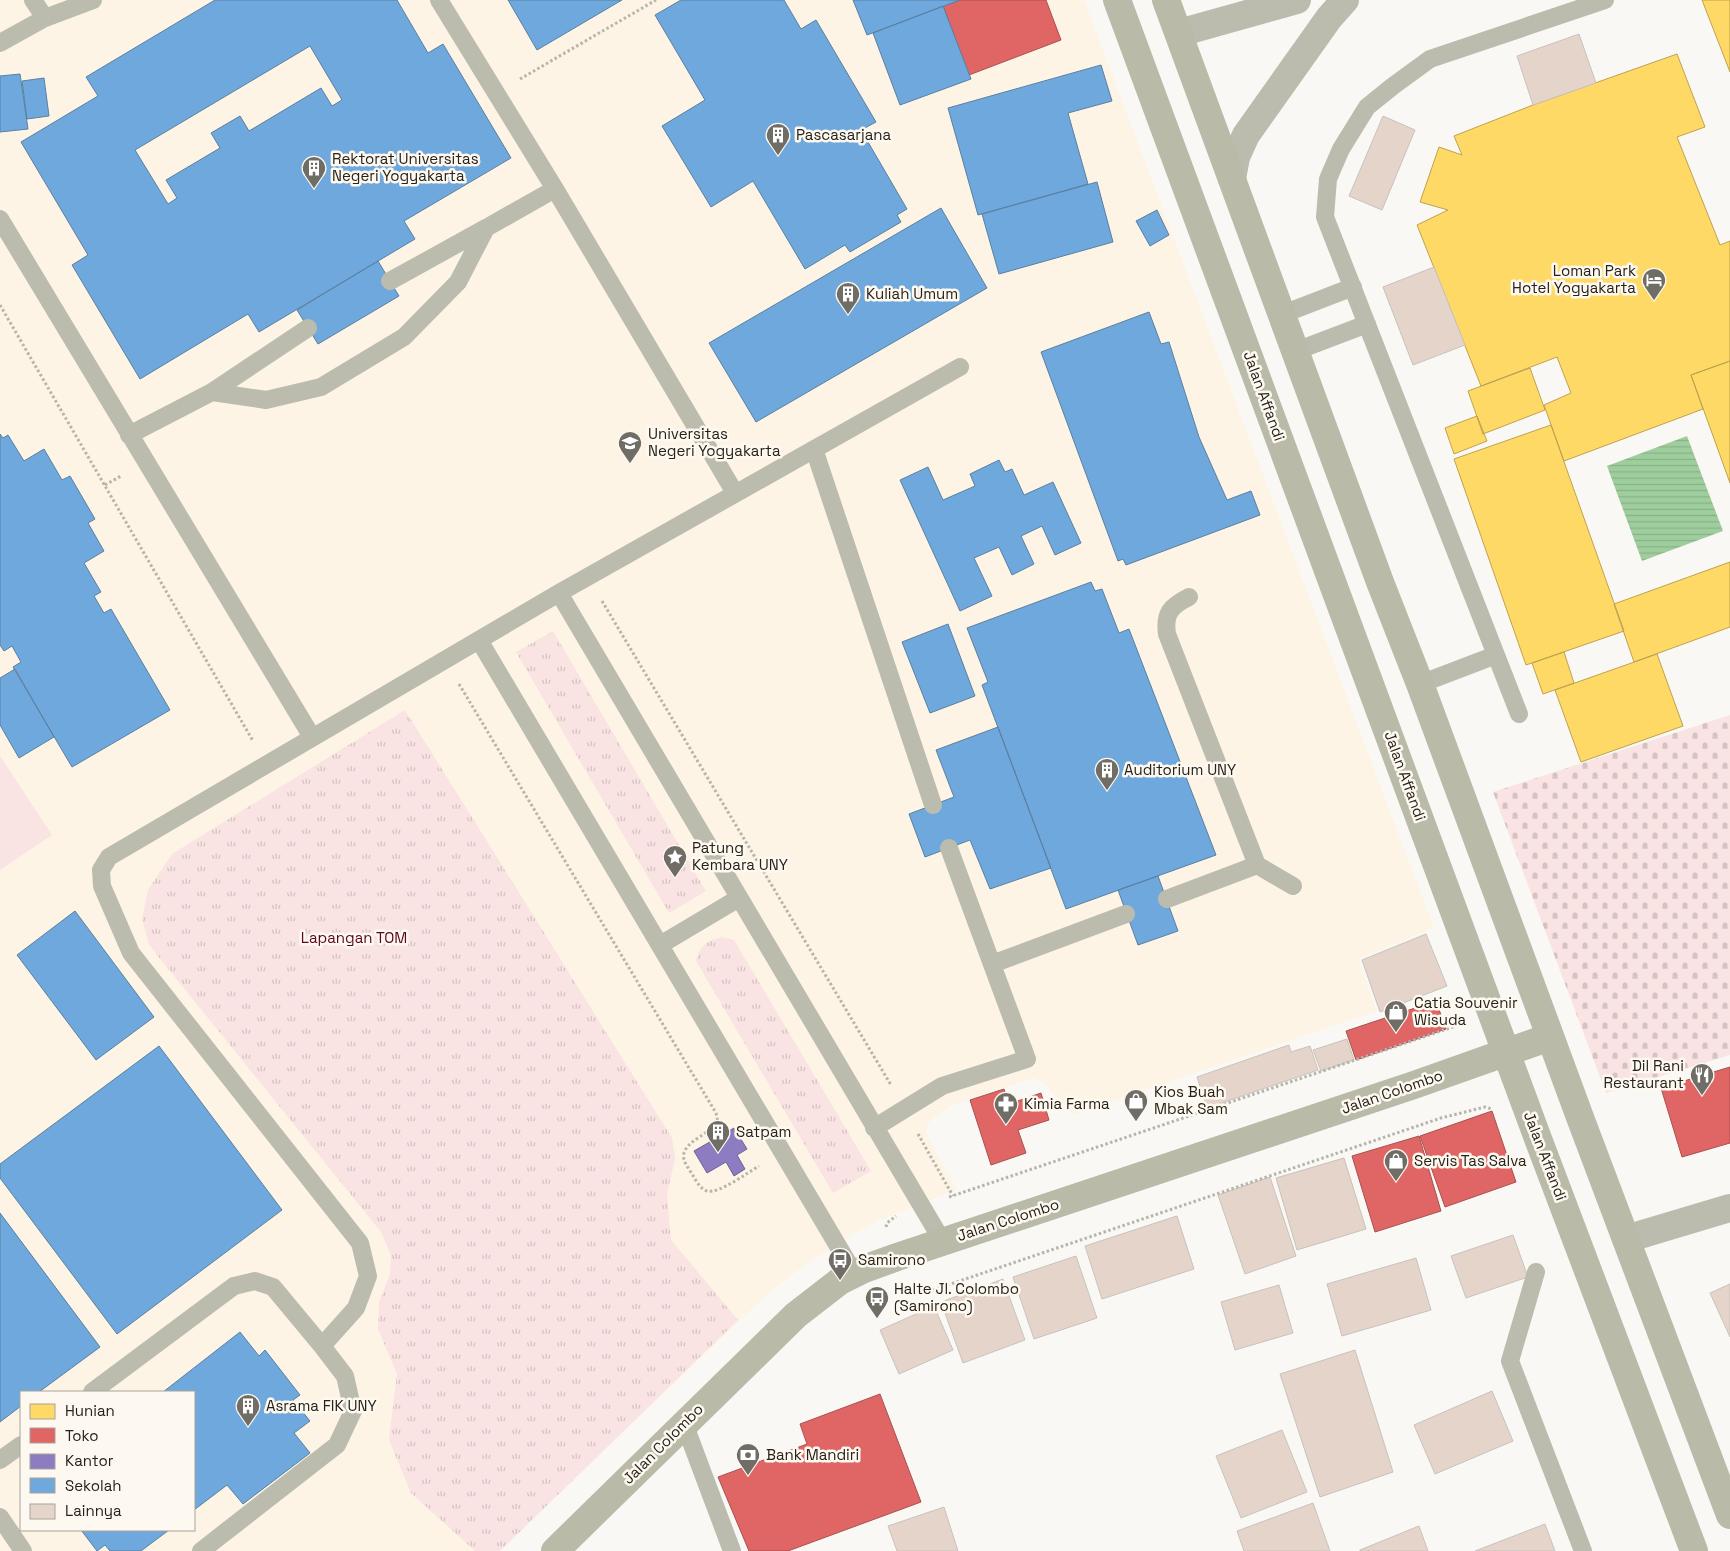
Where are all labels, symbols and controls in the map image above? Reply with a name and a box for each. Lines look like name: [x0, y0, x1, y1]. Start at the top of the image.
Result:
building icon: Pascasarjana: [765, 122, 791, 156]
place label: Pascasarjana: [796, 125, 891, 144]
place label: Rektorat Universitas Negeri Yogyakarta: [332, 149, 479, 185]
building icon: Rektorat Universitas Negeri Yogyakarta: [301, 155, 327, 189]
place label: Loman Park Hotel Yogyakarta: [1512, 261, 1636, 297]
hotel icon: Loman Park Hotel Yogyakarta: [1641, 267, 1667, 301]
building icon: Kuliah Umum: [835, 281, 861, 315]
place label: Kuliah Umum: [866, 284, 958, 303]
street label: Jalan Affandi: [1239, 348, 1289, 443]
place label: Universitas Negeri Yogyakarta: [648, 424, 781, 460]
school or university icon: Universitas Negeri Yogyakarta: [617, 430, 643, 464]
street label: Jalan Affandi: [1380, 728, 1430, 823]
building icon: Auditorium UNY: [1094, 757, 1120, 791]
place label: Auditorium UNY: [1124, 760, 1236, 779]
place label: Patung Kembara UNY: [692, 838, 788, 874]
place icon: Patung Kembara UNY: [662, 844, 688, 878]
park label: Lapangan TOM: [301, 928, 407, 947]
place label: Catia Souvenir Wisuda: [1414, 993, 1518, 1029]
shop icon: Catia Souvenir Wisuda: [1383, 999, 1409, 1033]
place label: Dil Rani Restaurant: [1604, 1056, 1684, 1092]
restaurant icon: Dil Rani Restaurant: [1689, 1062, 1715, 1096]
street label: Jalan Colombo: [1339, 1065, 1445, 1118]
place label: Kios Buah Mbak Sam: [1154, 1082, 1228, 1118]
shop icon: Kios Buah Mbak Sam: [1123, 1088, 1149, 1122]
pharmacy icon: Kimia Farma: [993, 1091, 1019, 1125]
place label: Kimia Farma: [1024, 1094, 1110, 1113]
street label: Jalan Affandi: [1520, 1109, 1571, 1203]
building icon: Satpam: [705, 1119, 731, 1153]
place label: Satpam: [736, 1122, 791, 1141]
shop icon: Servis Tas Salva: [1383, 1148, 1409, 1182]
place label: Servis Tas Salva: [1414, 1151, 1527, 1170]
street label: Jalan Colombo: [954, 1194, 1061, 1245]
bus stop icon: Samirono: [827, 1247, 853, 1281]
place label: Samirono: [858, 1250, 926, 1269]
place label: Halte Jl. Colombo (Samirono): [894, 1279, 1019, 1316]
bus stop icon: Halte Jl. Colombo (Samirono): [864, 1285, 890, 1319]
legend: [20, 1391, 195, 1531]
building icon: Asrama FIK UNY: [235, 1393, 261, 1427]
place label: Asrama FIK UNY: [266, 1396, 377, 1415]
street label: Jalan Colombo: [618, 1399, 707, 1488]
text: Hunian: [65, 1401, 115, 1420]
text: Toko: [65, 1426, 99, 1445]
bank icon: Bank Mandiri: [735, 1442, 761, 1476]
place label: Bank Mandiri: [766, 1445, 859, 1464]
text: Kantor: [65, 1451, 114, 1470]
text: Sekolah: [65, 1476, 122, 1495]
text: Lainnya: [65, 1501, 122, 1520]

